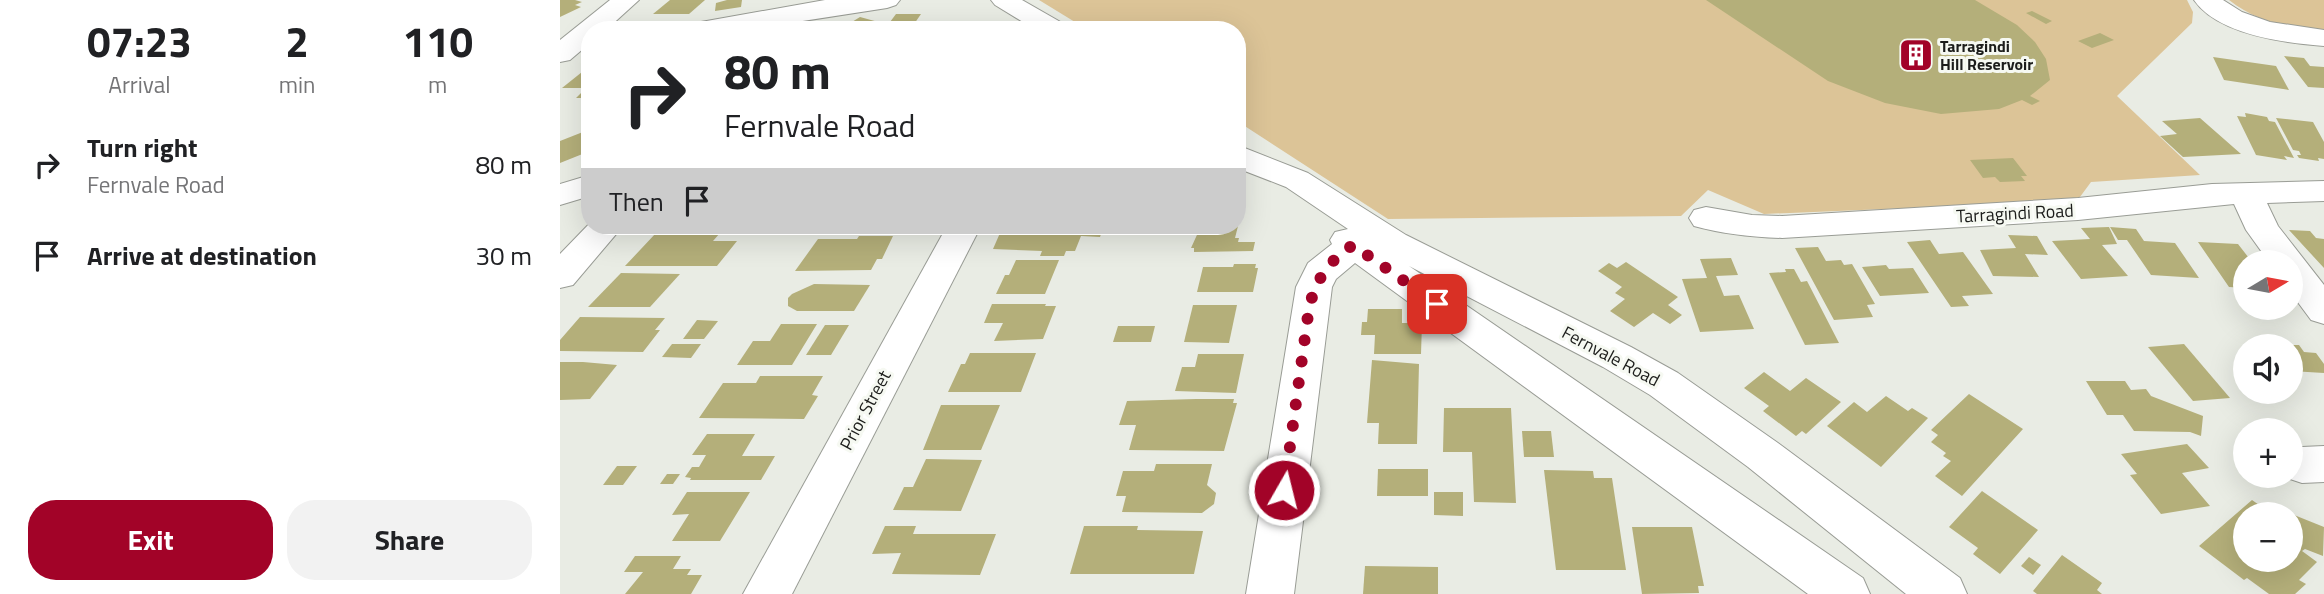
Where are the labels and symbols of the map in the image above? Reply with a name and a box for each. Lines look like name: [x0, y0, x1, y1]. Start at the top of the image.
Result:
place label: Tarragindi Hill Reservoir: [1940, 34, 2033, 76]
building icon: Tarragindi Hill Reservoir: [1897, 36, 1935, 74]
street label: Tarragindi Road: [1956, 196, 2074, 230]
north arrow: [2233, 250, 2303, 320]
pin: [1407, 274, 1467, 334]
street label: Fernvale Road: [1557, 319, 1665, 393]
street label: Prior Street: [833, 365, 898, 455]
position arrow: [1247, 453, 1321, 527]

